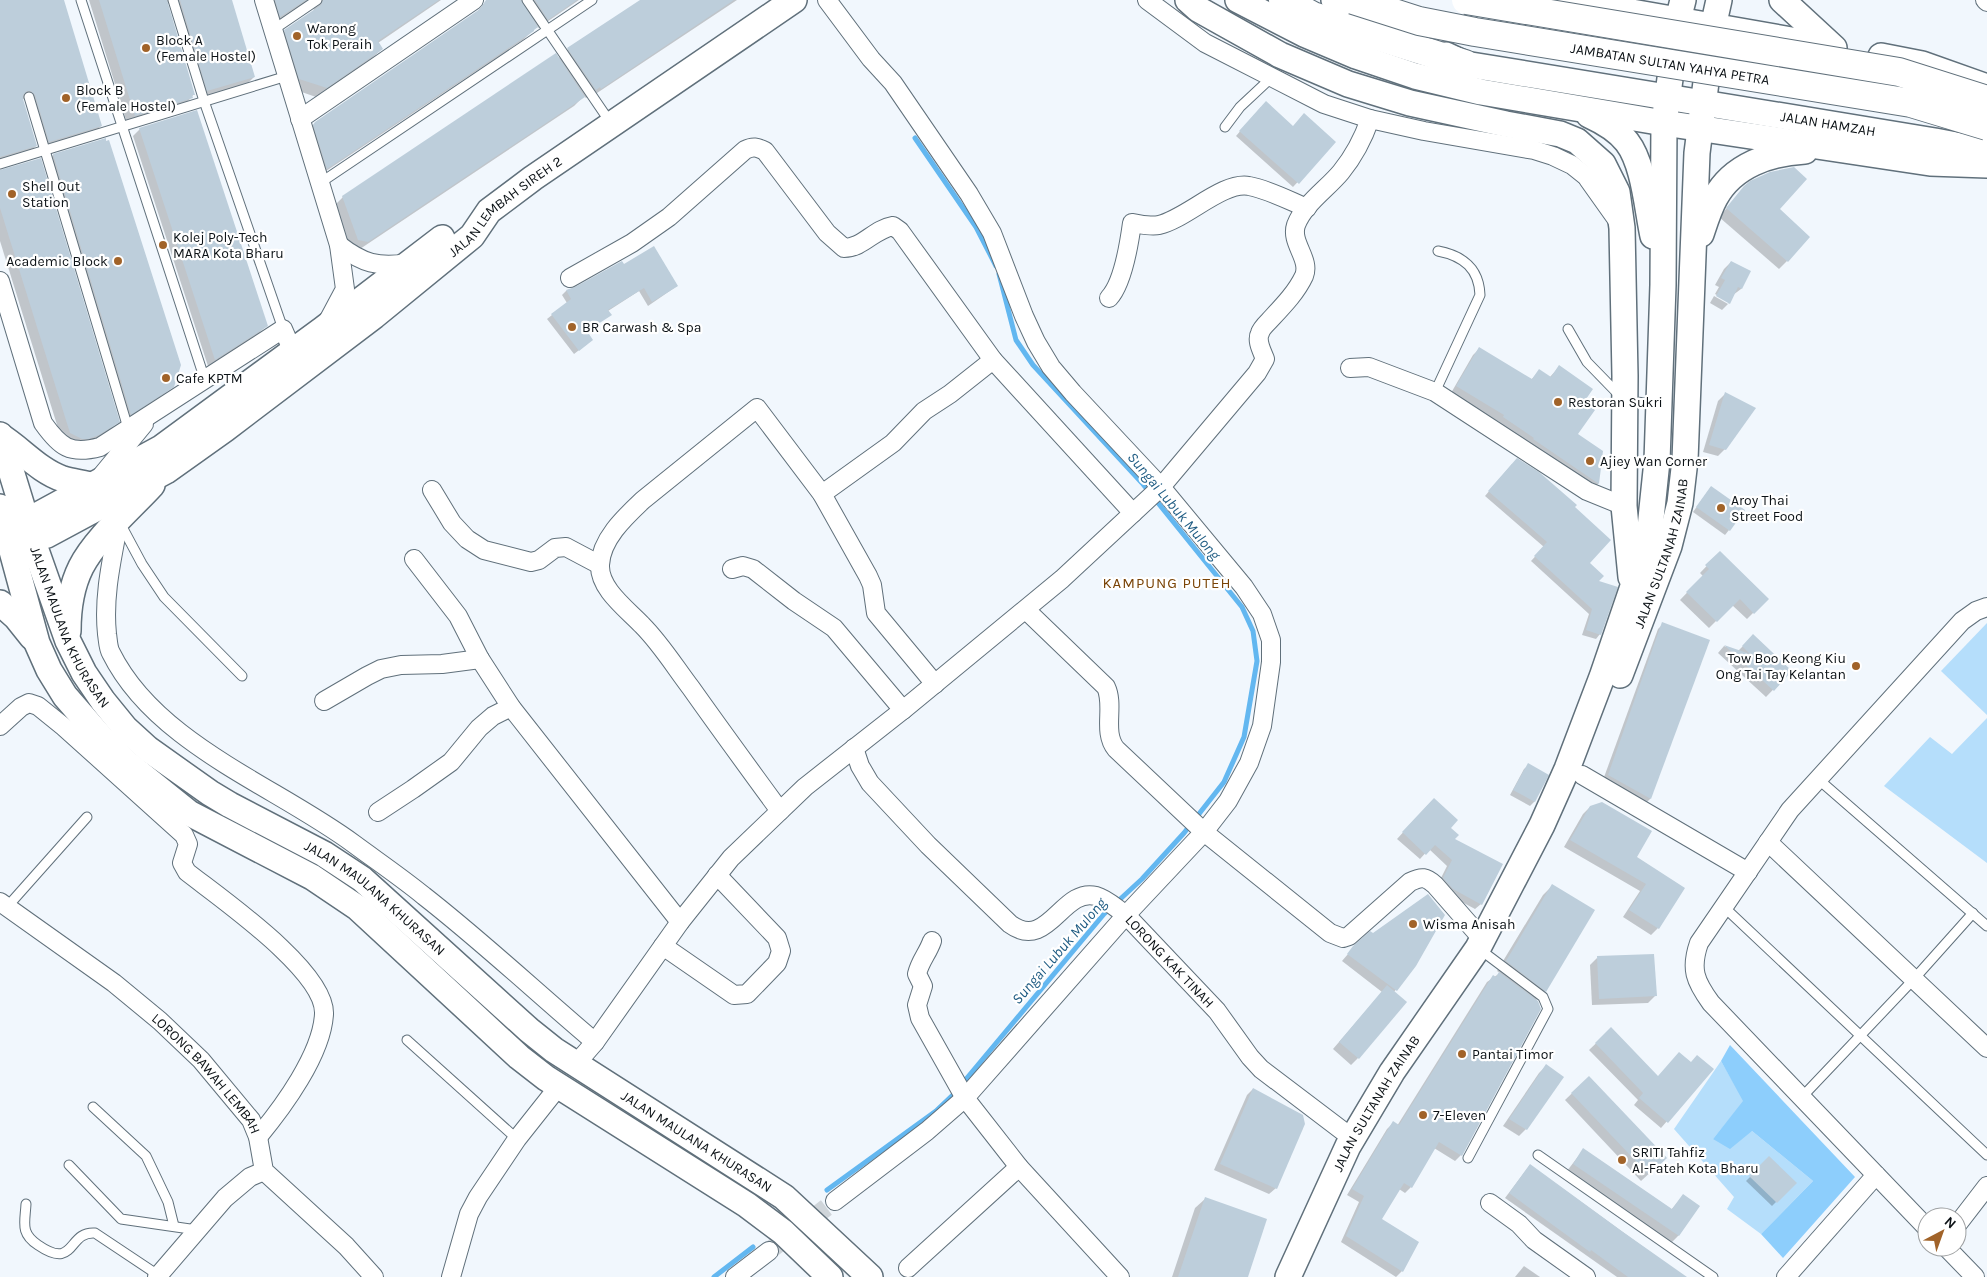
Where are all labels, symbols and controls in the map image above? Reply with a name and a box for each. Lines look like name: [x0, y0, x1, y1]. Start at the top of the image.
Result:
place label: Warong Tok Peraih: [307, 20, 372, 53]
marker: Warong Tok Peraih: [291, 30, 303, 42]
place label: Block A (Female Hostel): [156, 32, 256, 65]
street label: JAMBATAN SULTAN YAHYA PETRA: [1569, 40, 1771, 89]
marker: Block A (Female Hostel): [140, 42, 152, 54]
place label: Block B (Female Hostel): [76, 82, 176, 115]
marker: Block B (Female Hostel): [60, 92, 72, 104]
street label: JALAN HAMZAH: [1779, 108, 1877, 140]
street label: JALAN LEMBAH SIREH 2: [445, 153, 565, 261]
place label: Shell Out Station: [22, 178, 80, 211]
marker: Shell Out Station: [6, 188, 18, 200]
place label: Kolej Poly-Tech MARA Kota Bharu: [173, 229, 284, 262]
marker: Kolej Poly-Tech MARA Kota Bharu: [157, 239, 169, 251]
place label: Academic Block: [6, 253, 108, 270]
marker: Academic Block: [112, 255, 124, 267]
place label: BR Carwash & Spa: [582, 319, 701, 336]
marker: BR Carwash & Spa: [566, 321, 578, 333]
place label: Cafe KPTM: [176, 370, 243, 387]
marker: Cafe KPTM: [160, 372, 172, 384]
place label: Restoran Sukri: [1568, 394, 1663, 411]
marker: Restoran Sukri: [1552, 396, 1564, 408]
water label: Sungai Lubuk Mulong: [1124, 449, 1225, 564]
place label: Ajiey Wan Corner: [1600, 453, 1708, 470]
marker: Ajiey Wan Corner: [1584, 455, 1596, 467]
street label: JALAN SULTANAH ZAINAB: [1631, 478, 1692, 631]
place label: Aroy Thai Street Food: [1731, 492, 1803, 525]
marker: Aroy Thai Street Food: [1715, 502, 1727, 514]
street label: JALAN MAULANA KHURASAN: [26, 544, 113, 711]
district label: KAMPUNG PUTEH: [1102, 574, 1232, 592]
place label: Tow Boo Keong Kiu Ong Tai Tay Kelantan: [1716, 650, 1846, 683]
marker: Tow Boo Keong Kiu Ong Tai Tay Kelantan: [1850, 660, 1862, 672]
street label: JALAN MAULANA KHURASAN: [301, 837, 448, 959]
water label: Sungai Lubuk Mulong: [1008, 893, 1111, 1008]
street label: LORONG KAK TINAH: [1121, 912, 1217, 1011]
place label: Wisma Anisah: [1423, 916, 1515, 933]
marker: Wisma Anisah: [1407, 918, 1419, 930]
street label: LORONG BAWAH LEMBAH: [148, 1010, 264, 1137]
street label: JALAN SULTANAH ZAINAB: [1329, 1032, 1424, 1174]
place label: Pantai Timor: [1472, 1046, 1554, 1063]
marker: Pantai Timor: [1456, 1048, 1468, 1060]
street label: JALAN MAULANA KHURASAN: [618, 1087, 775, 1196]
place label: 7-Eleven: [1433, 1107, 1486, 1124]
marker: 7-Eleven: [1417, 1109, 1429, 1121]
place label: SRITI Tahfiz Al-Fateh Kota Bharu: [1632, 1144, 1759, 1177]
marker: SRITI Tahfiz Al-Fateh Kota Bharu: [1616, 1154, 1628, 1166]
north arrow: [1917, 1207, 1967, 1257]
text: N: [1941, 1213, 1960, 1232]

